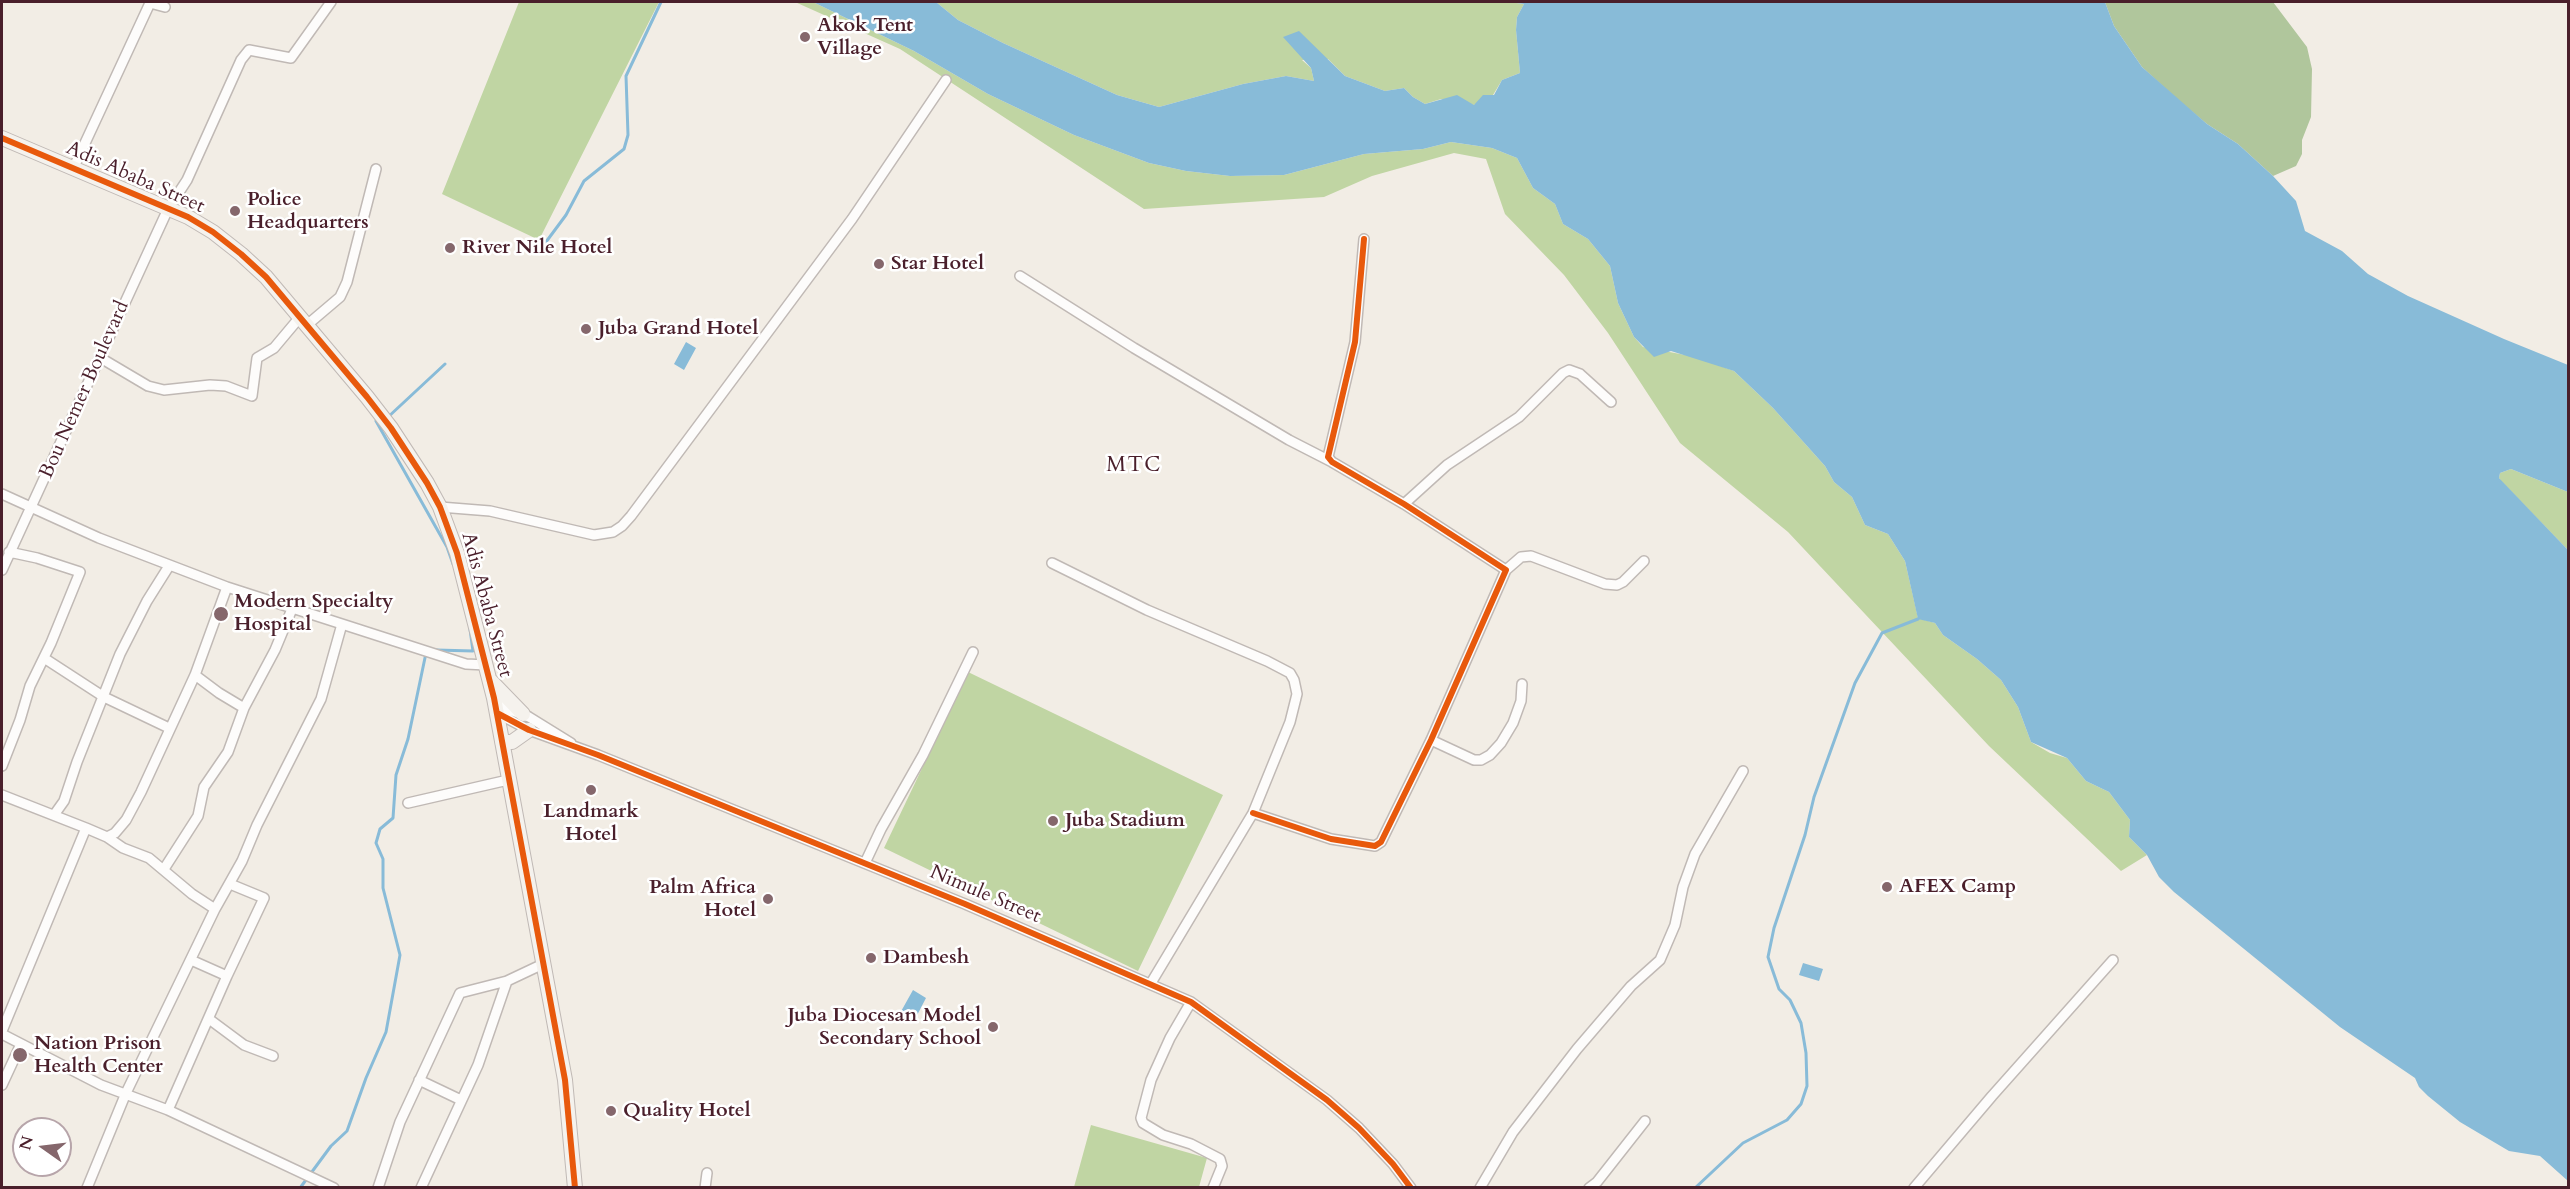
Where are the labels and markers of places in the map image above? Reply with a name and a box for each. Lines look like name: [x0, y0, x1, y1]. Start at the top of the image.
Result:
place label: Akok Tent Village: [817, 14, 913, 61]
marker: Akok Tent Village: [798, 30, 812, 44]
place label: Police Headquarters: [247, 188, 369, 235]
marker: Police Headquarters: [228, 204, 242, 218]
place label: River Nile Hotel: [462, 236, 612, 260]
marker: River Nile Hotel: [443, 241, 457, 255]
place label: Star Hotel: [891, 252, 984, 276]
marker: Star Hotel: [872, 257, 886, 271]
place label: Juba Grand Hotel: [598, 317, 758, 341]
marker: Juba Grand Hotel: [579, 322, 593, 336]
place label: Modern Specialty Hospital: [234, 590, 393, 637]
marker: Modern Specialty Hospital: [212, 605, 230, 623]
marker: Landmark Hotel: [584, 783, 598, 797]
place label: Landmark Hotel: [543, 800, 639, 847]
place label: Juba Stadium: [1065, 809, 1185, 833]
marker: Juba Stadium: [1046, 814, 1060, 828]
place label: AFEX Camp: [1899, 875, 2016, 899]
place label: Palm Africa Hotel: [649, 876, 756, 923]
marker: AFEX Camp: [1880, 880, 1894, 894]
marker: Palm Africa Hotel: [761, 892, 775, 906]
place label: Dambesh: [883, 946, 969, 970]
marker: Dambesh: [864, 951, 878, 965]
place label: Juba Diocesan Model Secondary School: [787, 1004, 981, 1051]
marker: Juba Diocesan Model Secondary School: [986, 1020, 1000, 1034]
place label: Nation Prison Health Center: [34, 1032, 163, 1079]
marker: Nation Prison Health Center: [11, 1046, 29, 1064]
place label: Quality Hotel: [623, 1099, 751, 1123]
marker: Quality Hotel: [604, 1104, 618, 1118]

